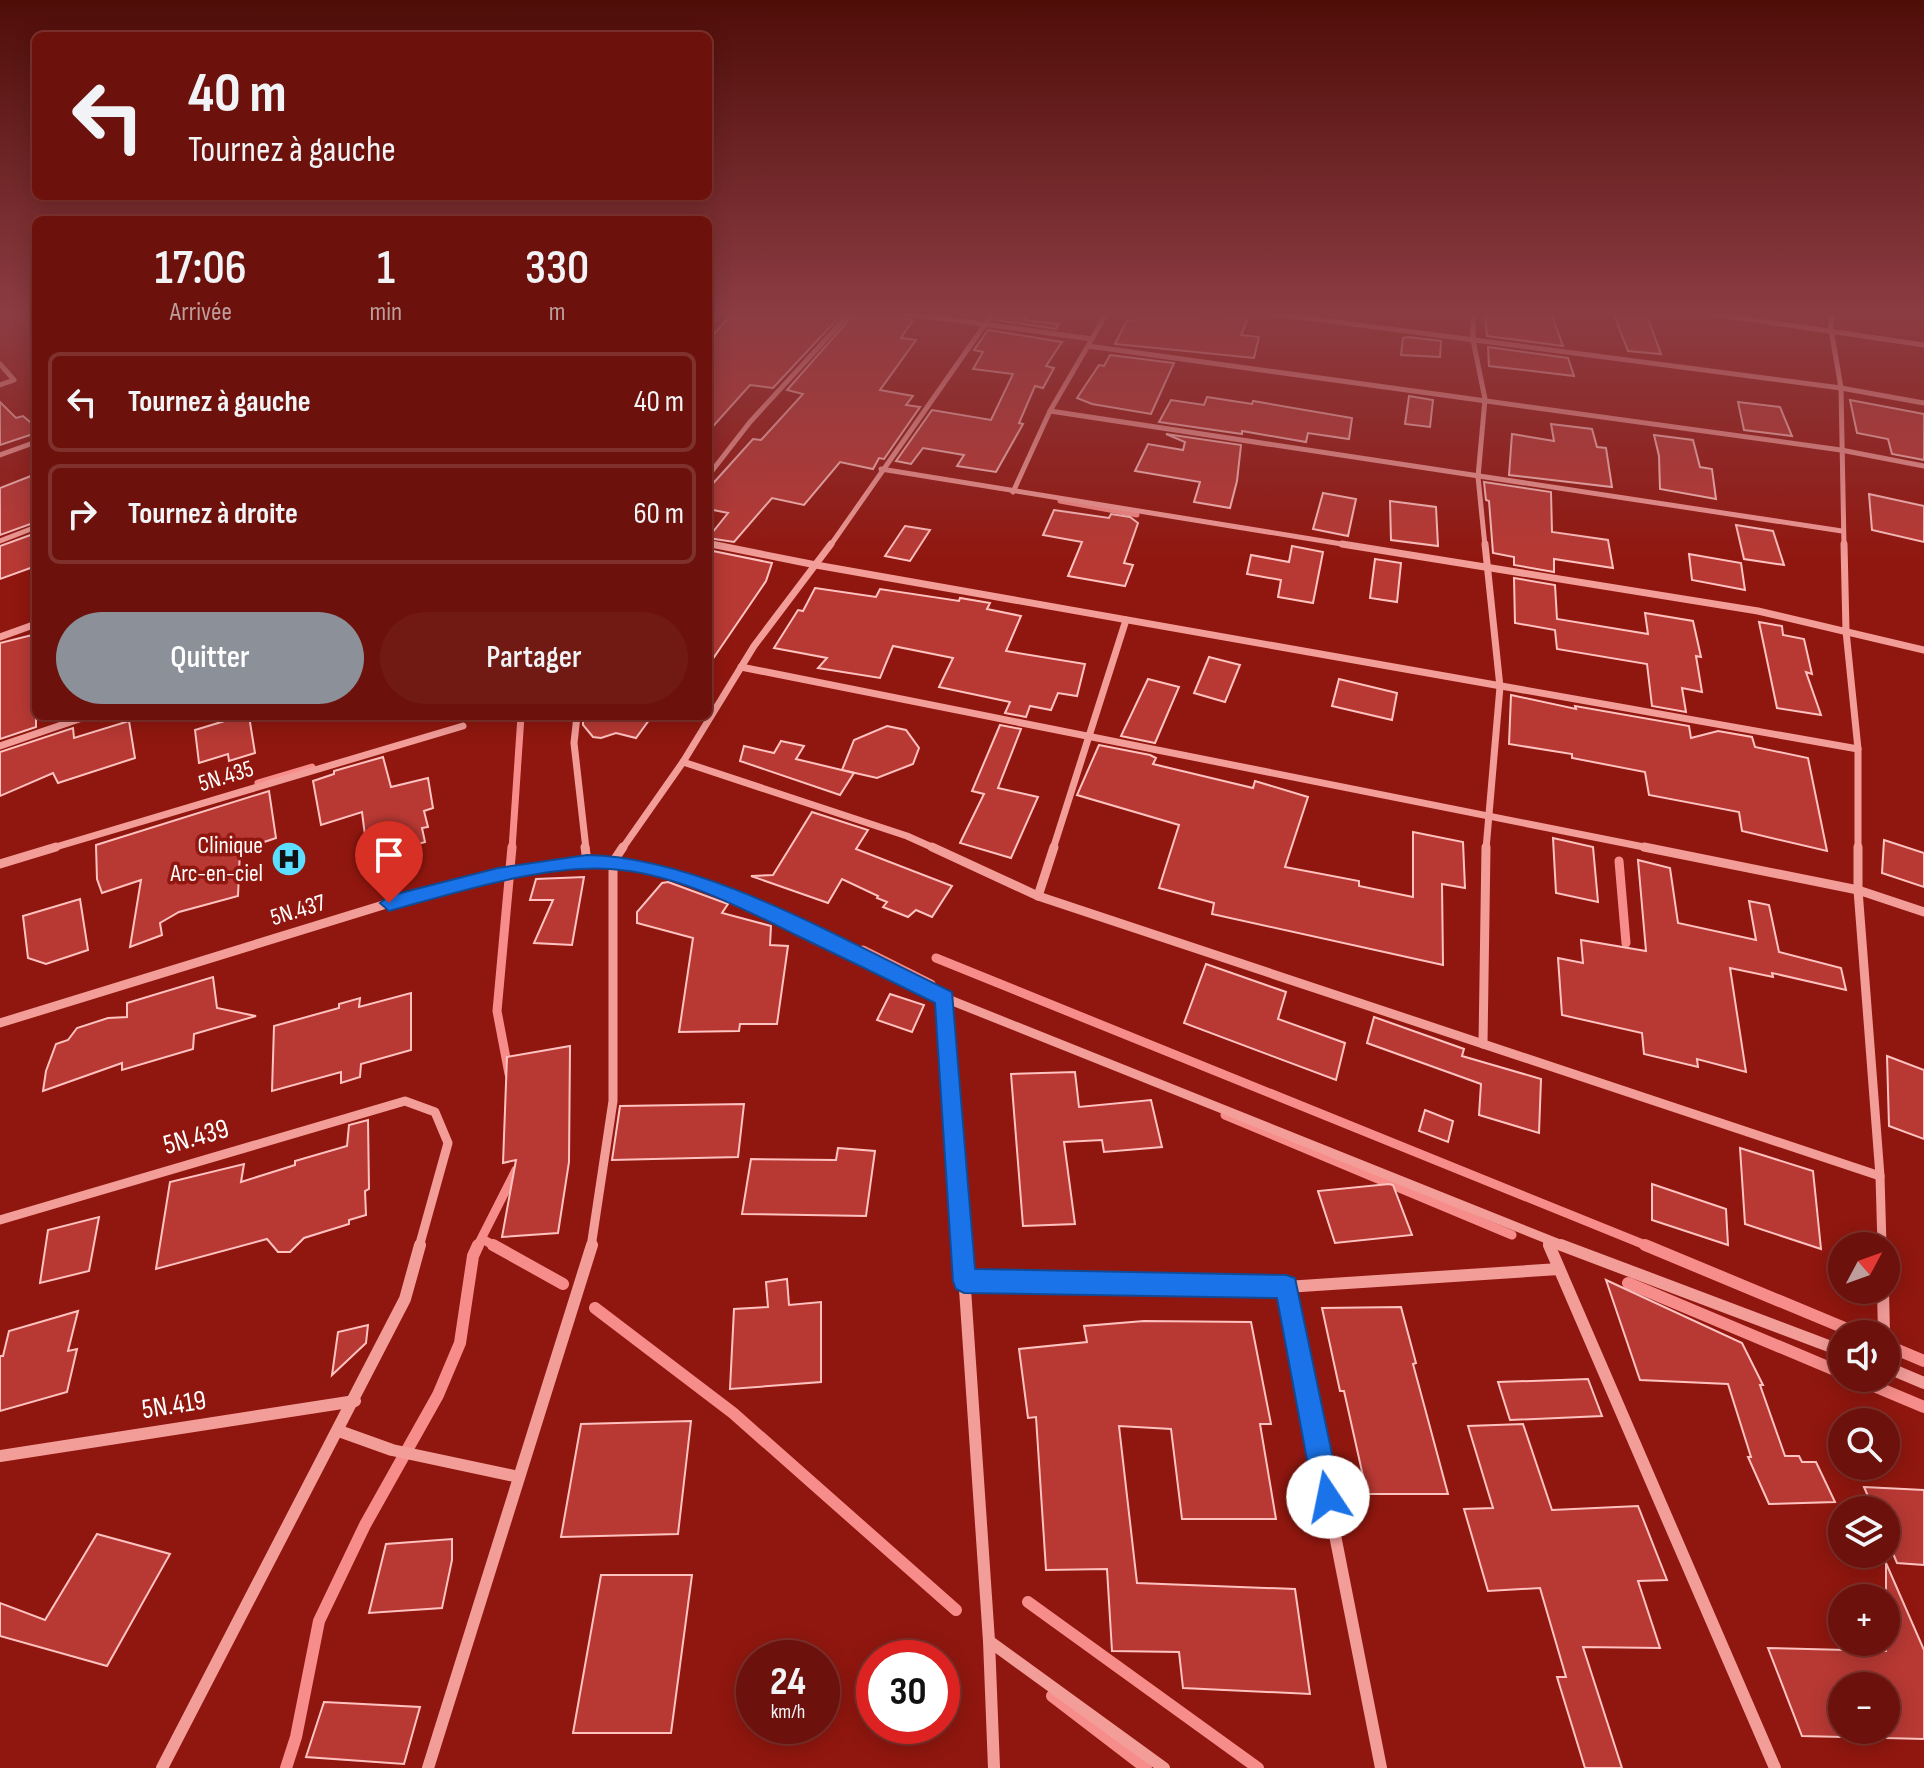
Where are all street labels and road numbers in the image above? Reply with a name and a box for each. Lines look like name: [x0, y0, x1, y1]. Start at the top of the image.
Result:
street label: 5N.435: [195, 754, 257, 798]
street label: 5N.437: [267, 888, 329, 932]
street label: 5N.439: [159, 1112, 233, 1162]
street label: 5N.419: [139, 1384, 209, 1426]

